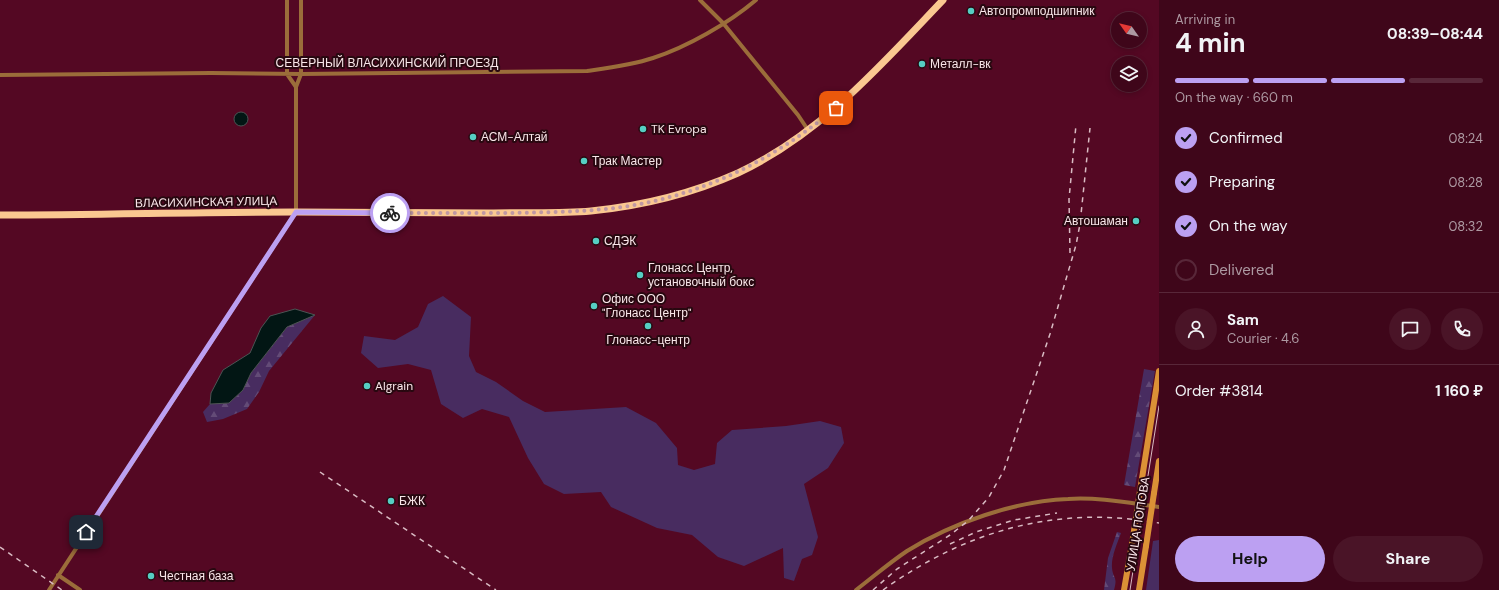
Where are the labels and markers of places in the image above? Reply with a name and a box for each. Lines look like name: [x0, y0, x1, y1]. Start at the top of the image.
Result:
place label: Автопромподшипник: [979, 3, 1095, 19]
marker: Автопромподшипник: [966, 6, 976, 16]
place label: Металл-вк: [930, 56, 991, 72]
marker: Металл-вк: [917, 59, 927, 69]
pin: [819, 91, 853, 125]
place label: TK Evropa: [651, 121, 706, 137]
marker: TK Evropa: [638, 124, 648, 134]
place label: АСМ-Алтай: [481, 129, 548, 145]
marker: АСМ-Алтай: [468, 132, 478, 142]
place label: Трак Мастер: [592, 153, 662, 169]
marker: Трак Мастер: [579, 156, 589, 166]
place label: Автошаман: [1064, 213, 1128, 229]
marker: Автошаман: [1131, 216, 1141, 226]
place label: СДЭК: [604, 233, 636, 249]
marker: СДЭК: [591, 236, 601, 246]
place label: Глонасс Центр, установочный бокс: [648, 260, 754, 290]
marker: Глонасс Центр, установочный бокс: [635, 270, 645, 280]
place label: Офис ООО "Глонасс Центр": [602, 291, 692, 321]
marker: Офис ООО "Глонасс Центр": [589, 301, 599, 311]
marker: Глонасс-центр: [643, 321, 653, 331]
place label: Глонасс-центр: [606, 332, 690, 348]
place label: Algrain: [375, 378, 413, 394]
marker: Algrain: [362, 381, 372, 391]
place label: БЖК: [399, 493, 425, 509]
marker: БЖК: [386, 496, 396, 506]
pin: [69, 515, 103, 549]
place label: Честная база: [159, 568, 234, 584]
marker: Честная база: [146, 571, 156, 581]

